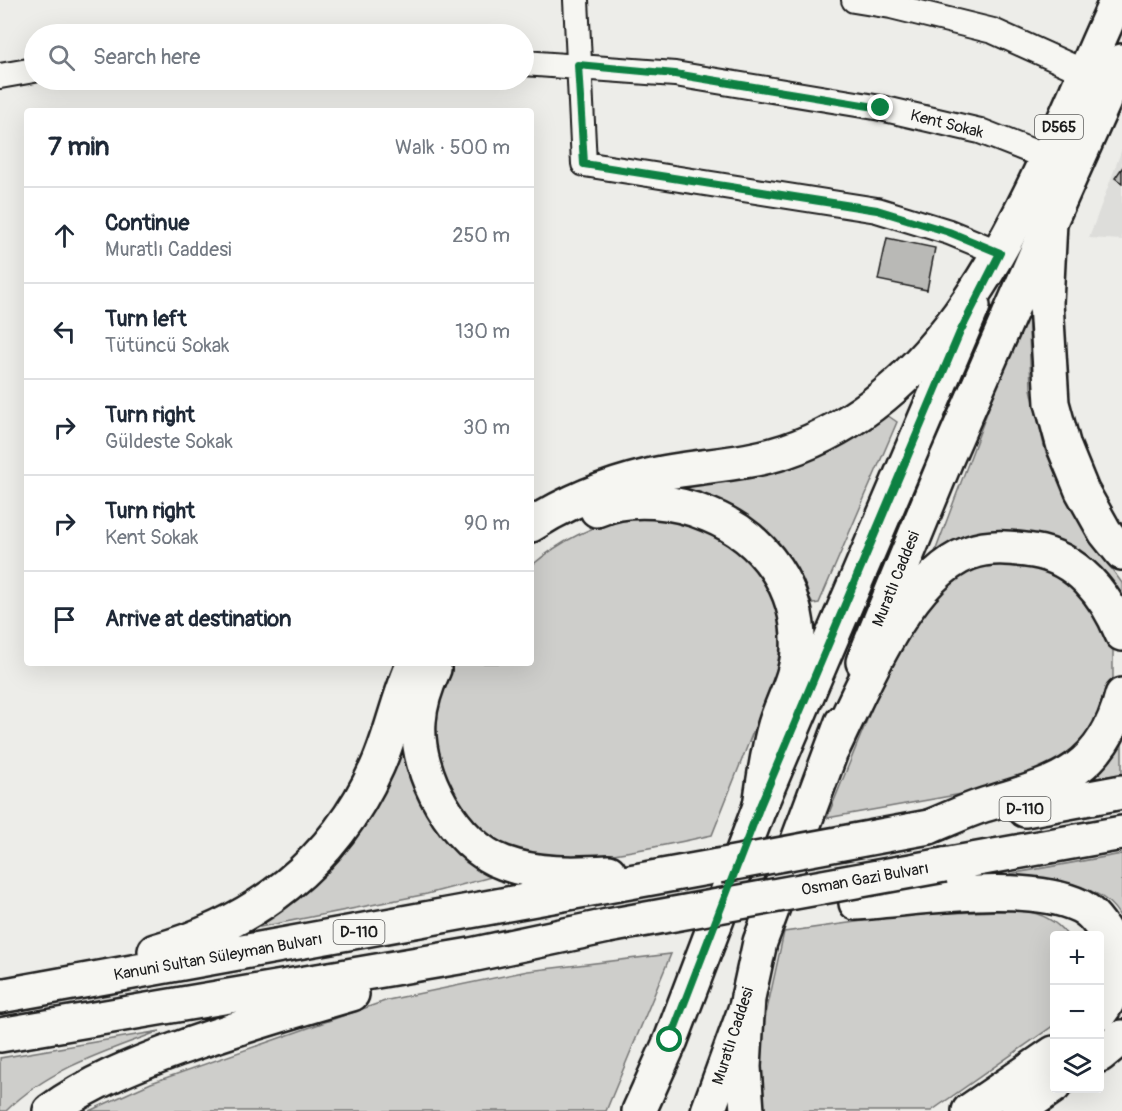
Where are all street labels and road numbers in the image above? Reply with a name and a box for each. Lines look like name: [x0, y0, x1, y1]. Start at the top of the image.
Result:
street label: Kent Sokak: [908, 105, 986, 143]
road number: D565: [1035, 115, 1083, 139]
street label: Muratlı Caddesi: [868, 528, 924, 630]
road number: D-110: [1000, 797, 1050, 821]
street label: Osman Gazi Bulvarı: [800, 858, 930, 900]
road number: D-110: [334, 920, 385, 944]
street label: Kanuni Sultan Süleyman Bulvarı: [112, 929, 324, 985]
street label: Muratlı Caddesi: [708, 985, 758, 1087]

